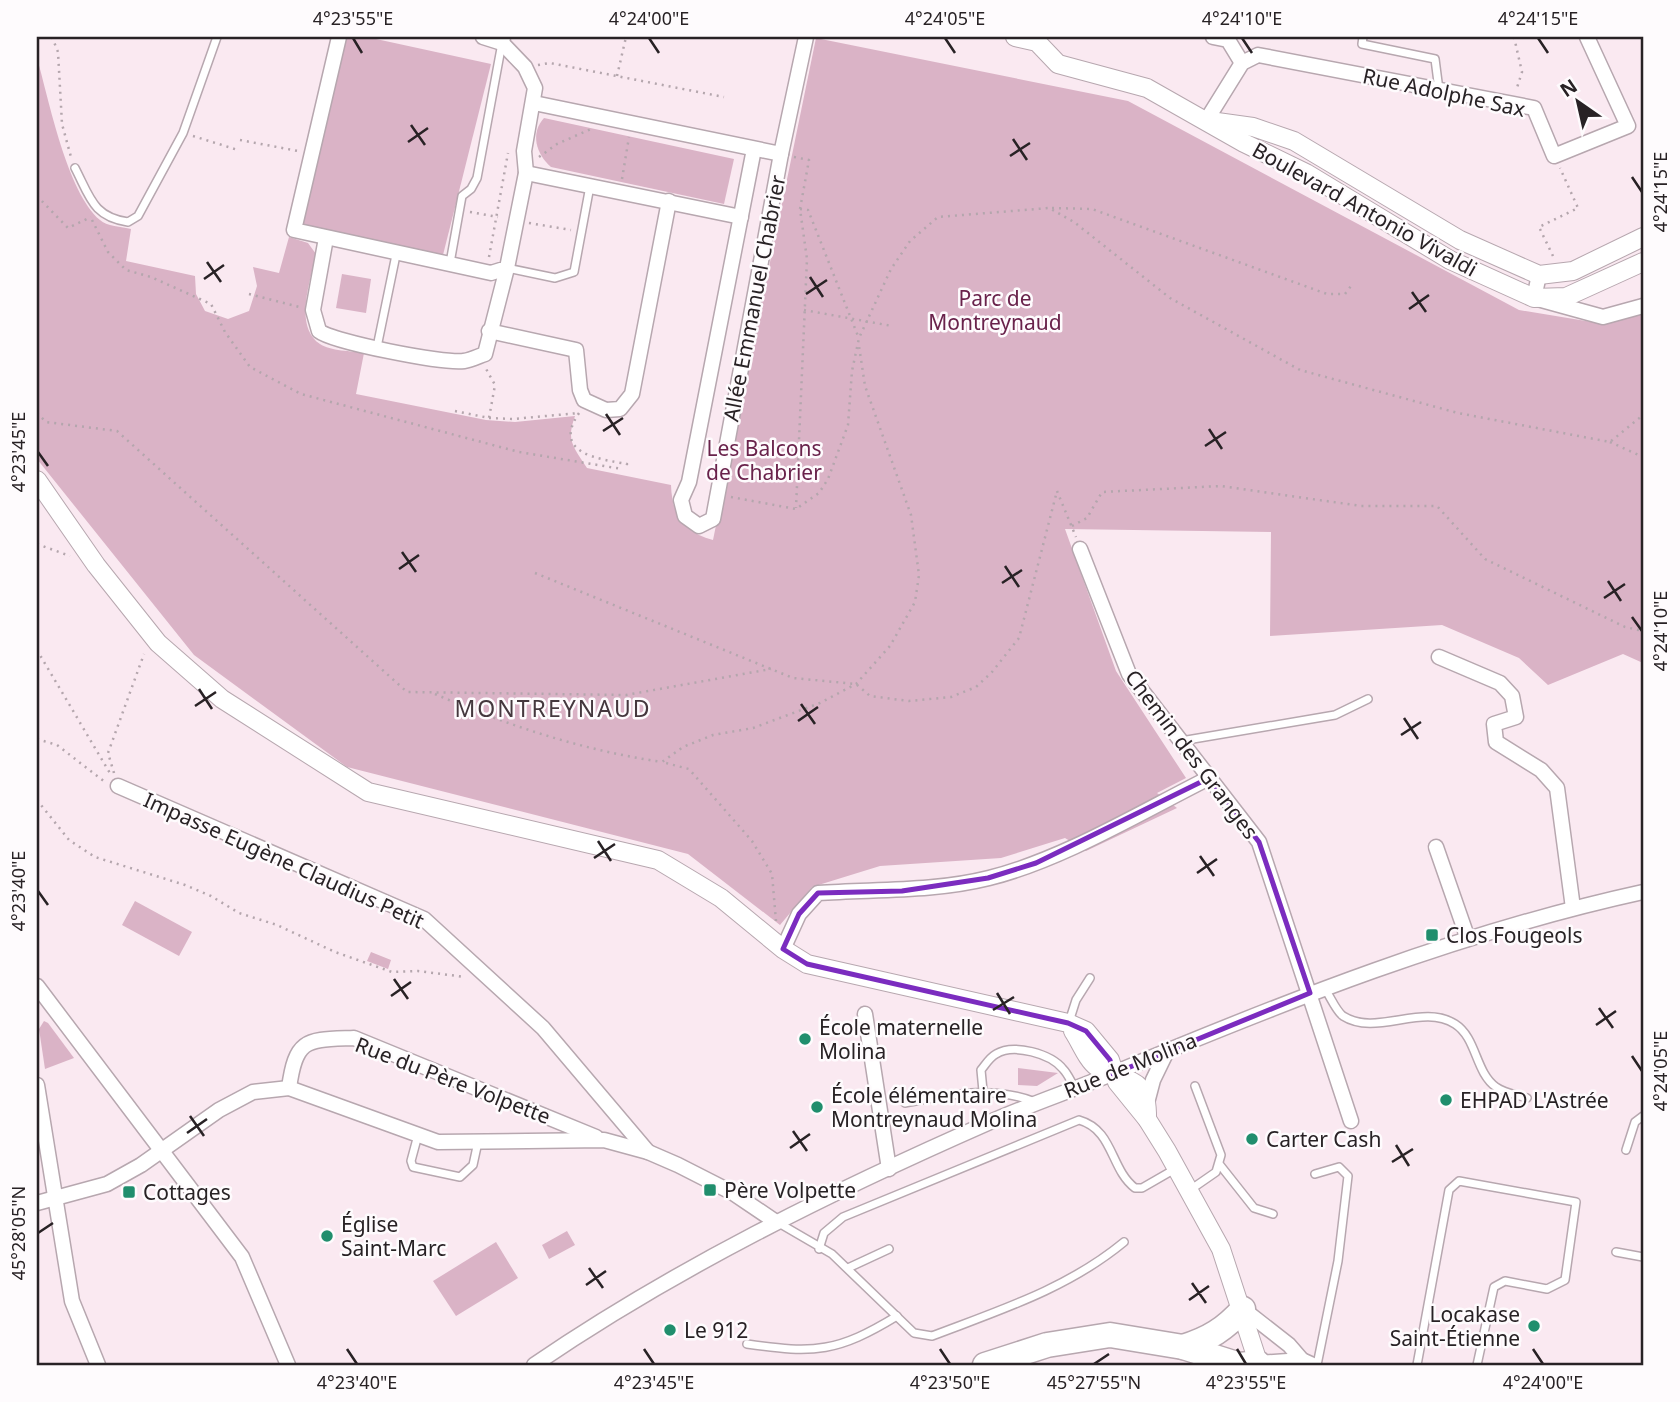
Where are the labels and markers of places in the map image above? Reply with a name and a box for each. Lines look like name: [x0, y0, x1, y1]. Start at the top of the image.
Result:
place label: Clos Fougeols: [1446, 921, 1582, 949]
marker: Clos Fougeols: [1424, 927, 1440, 943]
place label: École maternelle Molina: [819, 1013, 983, 1065]
marker: École maternelle Molina: [797, 1031, 813, 1047]
place label: École élémentaire Montreynaud Molina: [831, 1081, 1037, 1133]
place label: EHPAD L'Astrée: [1460, 1086, 1609, 1114]
marker: EHPAD L'Astrée: [1438, 1092, 1454, 1108]
marker: École élémentaire Montreynaud Molina: [809, 1099, 825, 1115]
place label: Carter Cash: [1266, 1125, 1381, 1153]
marker: Carter Cash: [1244, 1131, 1260, 1147]
place label: Père Volpette: [724, 1176, 856, 1204]
place label: Cottages: [143, 1178, 231, 1206]
marker: Père Volpette: [702, 1182, 718, 1198]
marker: Cottages: [121, 1184, 137, 1200]
place label: Église Saint-Marc: [341, 1210, 446, 1262]
marker: Église Saint-Marc: [319, 1228, 335, 1244]
place label: Locakase Saint-Étienne: [1390, 1300, 1520, 1352]
place label: Le 912: [684, 1316, 748, 1344]
marker: Locakase Saint-Étienne: [1526, 1318, 1542, 1334]
marker: Le 912: [662, 1322, 678, 1338]

